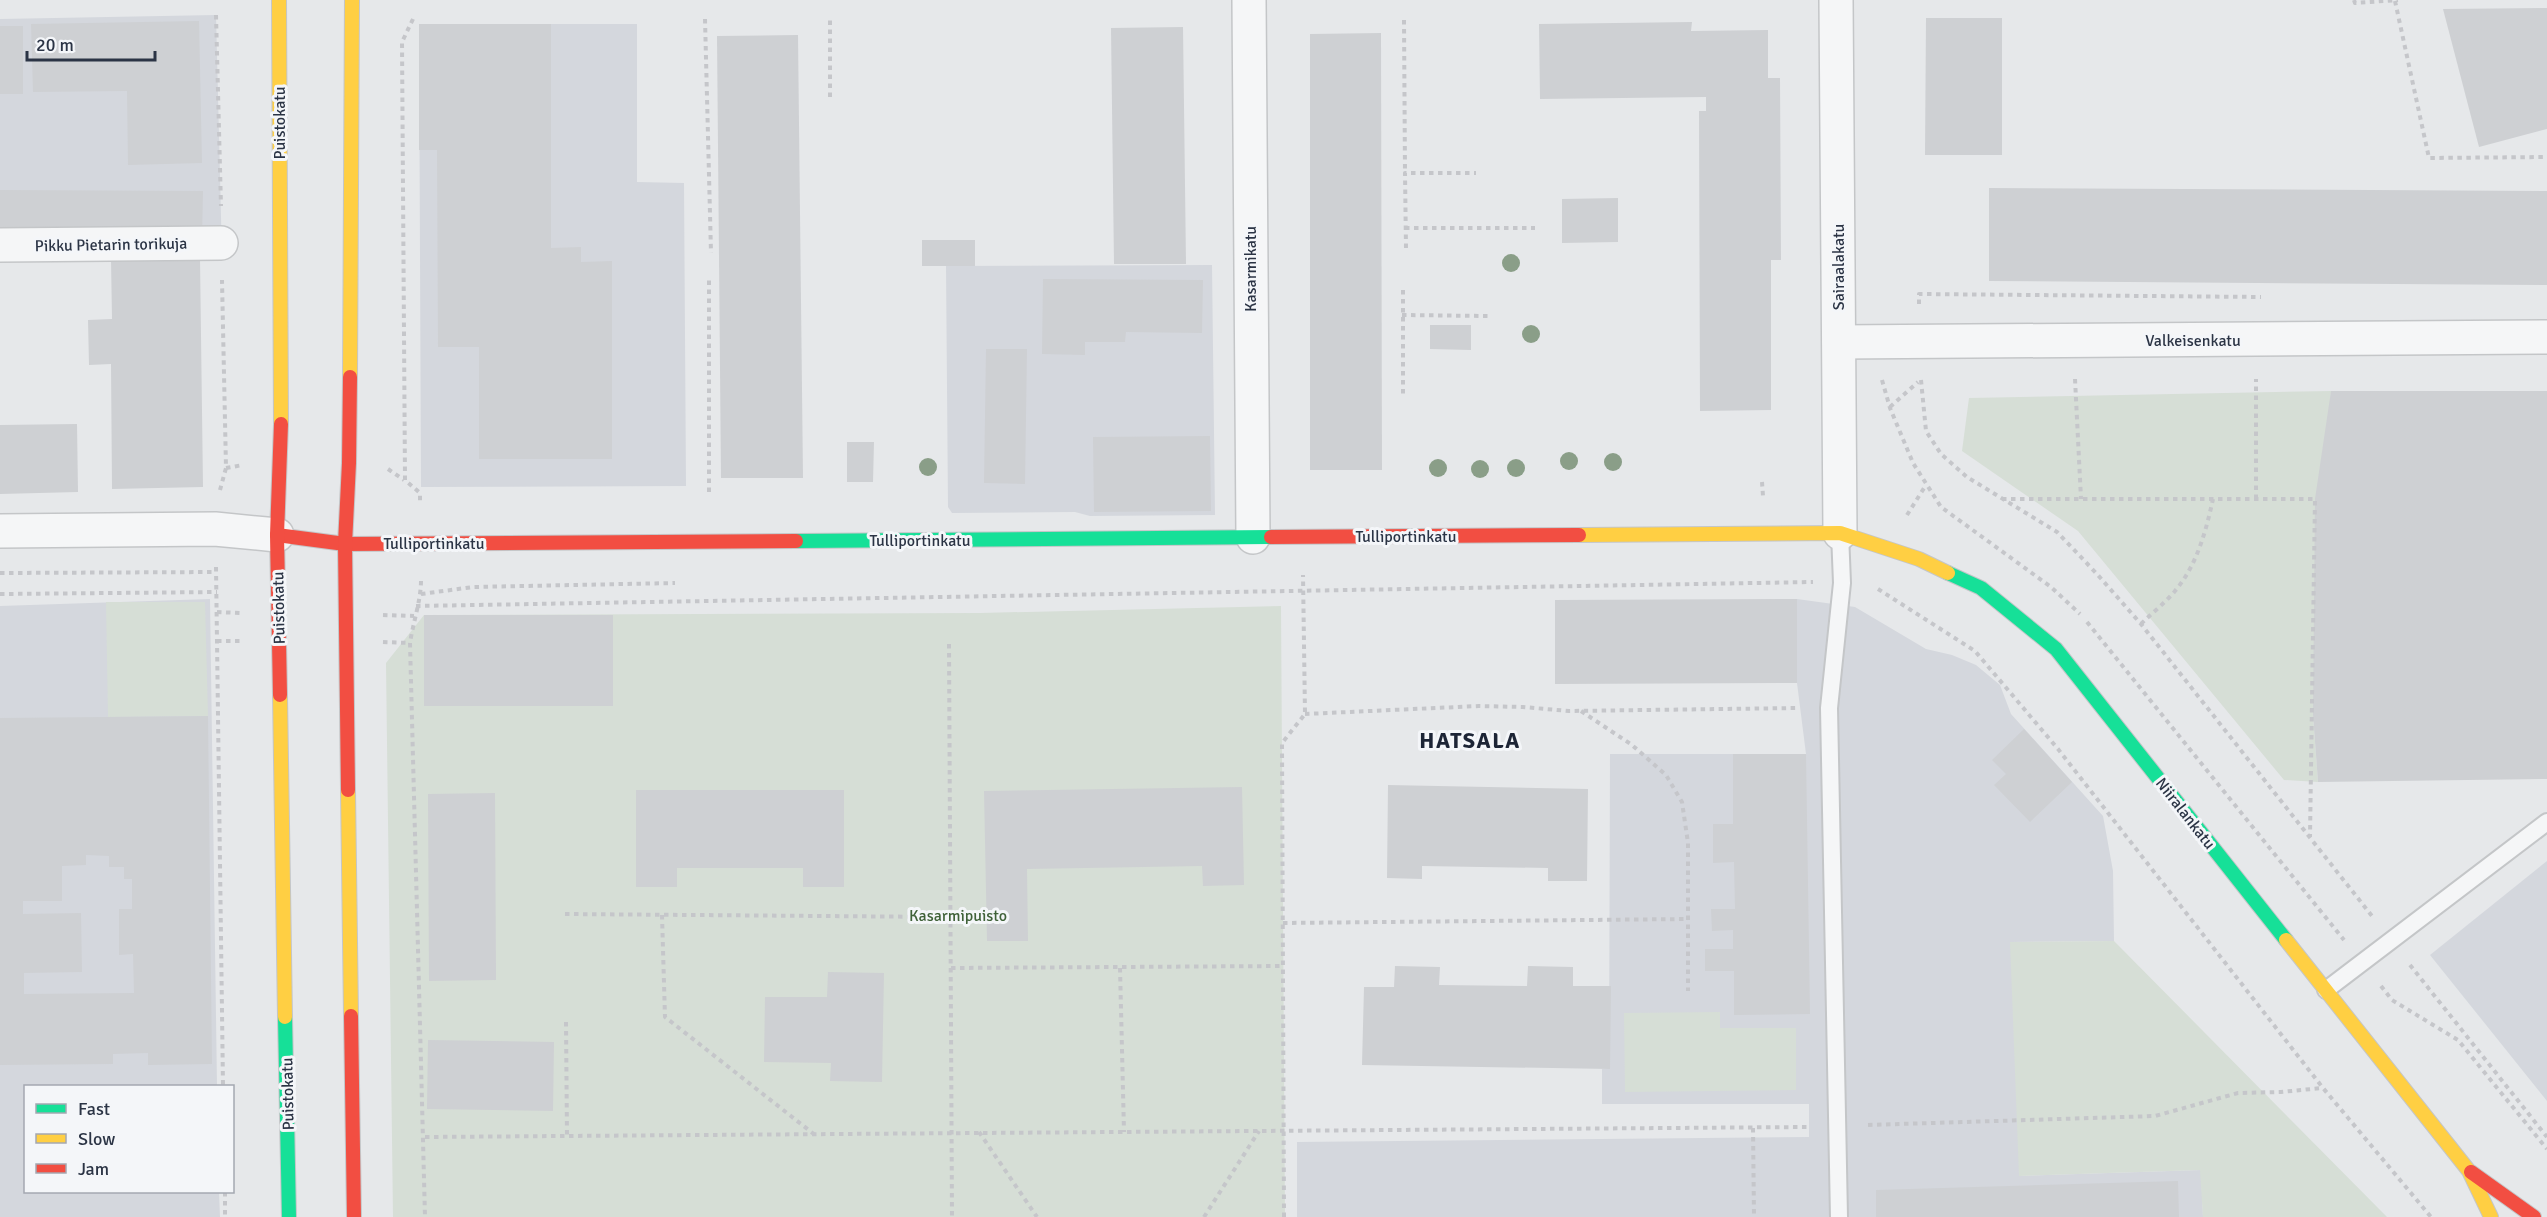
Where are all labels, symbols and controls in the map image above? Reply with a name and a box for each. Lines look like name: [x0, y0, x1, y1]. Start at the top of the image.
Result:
scale bar: [27, 24, 154, 62]
text: 20 m: [36, 34, 74, 56]
street label: Puistokatu: [270, 87, 290, 159]
street label: Sairaalakatu: [1829, 224, 1849, 310]
street label: Kasarmikatu: [1241, 226, 1261, 312]
street label: Pikku Pietarin torikuja: [35, 234, 188, 256]
street label: Valkeisenkatu: [2145, 331, 2241, 351]
street label: Tulliportinkatu: [1356, 527, 1456, 547]
street label: Tulliportinkatu: [870, 531, 970, 551]
street label: Tulliportinkatu: [384, 534, 484, 554]
street label: Puistokatu: [268, 571, 290, 645]
district label: HATSALA: [1419, 727, 1521, 754]
street label: Niiralankatu: [2151, 774, 2219, 853]
park label: Kasarmipuisto: [909, 906, 1007, 926]
street label: Puistokatu: [277, 1057, 299, 1131]
legend: [24, 1085, 234, 1193]
text: Fast: [78, 1098, 110, 1120]
text: Slow: [78, 1128, 115, 1150]
text: Jam: [78, 1158, 109, 1180]

